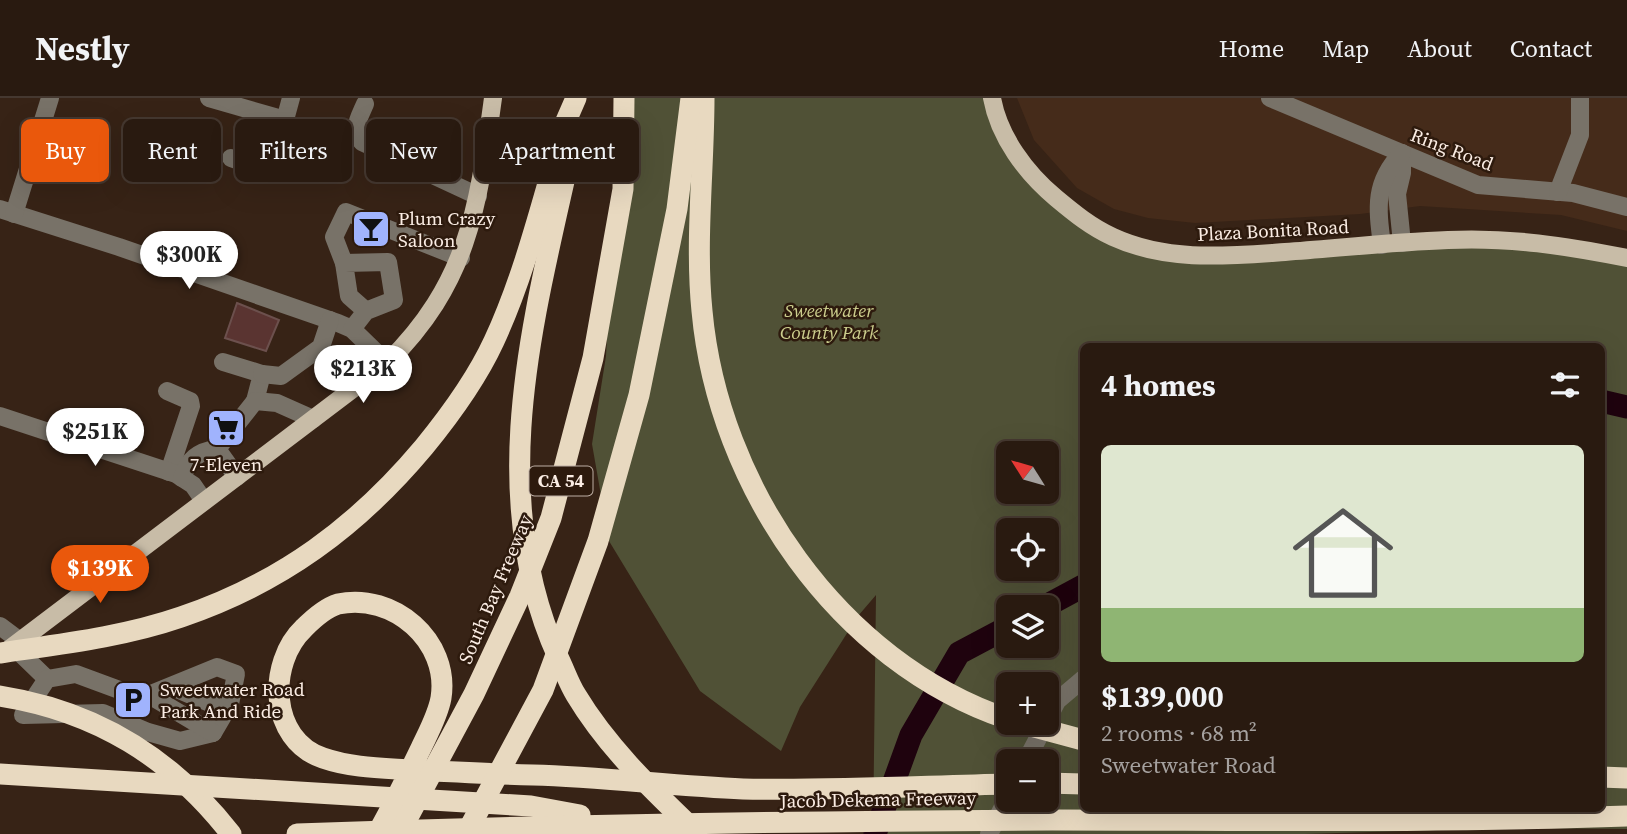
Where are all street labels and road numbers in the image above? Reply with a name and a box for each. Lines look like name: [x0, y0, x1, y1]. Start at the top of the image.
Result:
street label: Ring Road: [1407, 121, 1497, 177]
street label: Plaza Bonita Road: [1196, 213, 1350, 247]
road number: CA 54: [530, 466, 592, 496]
street label: South Bay Freeway: [452, 510, 538, 668]
street label: Jacob Dekema Freeway: [779, 784, 977, 814]

